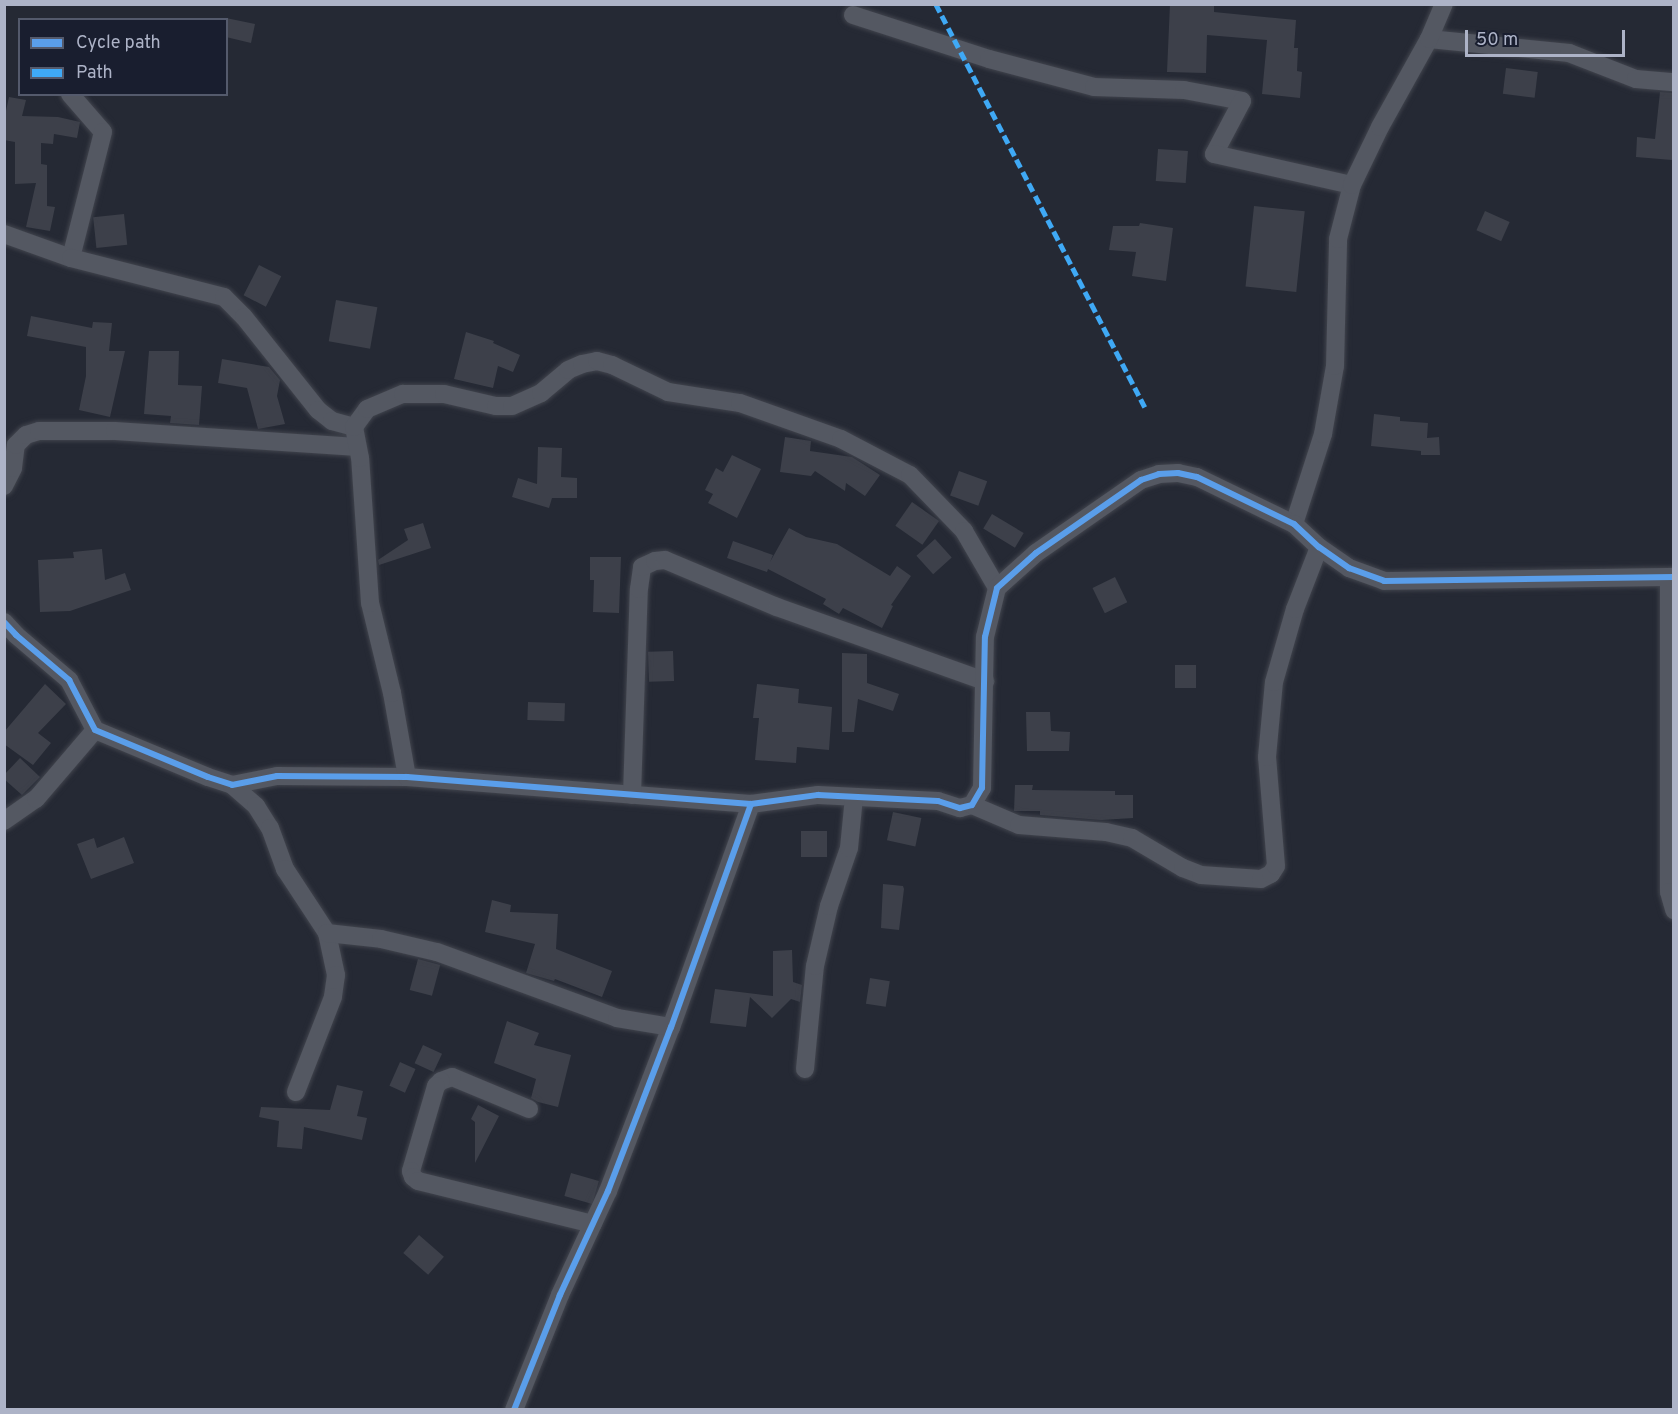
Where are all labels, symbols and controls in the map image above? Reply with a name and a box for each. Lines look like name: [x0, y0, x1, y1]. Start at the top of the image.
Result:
legend: [18, 18, 228, 96]
scale bar: [1468, 18, 1628, 56]
text: 50 m: [1476, 29, 1518, 52]
text: Cycle path: [76, 32, 161, 55]
text: Path: [76, 62, 113, 85]

